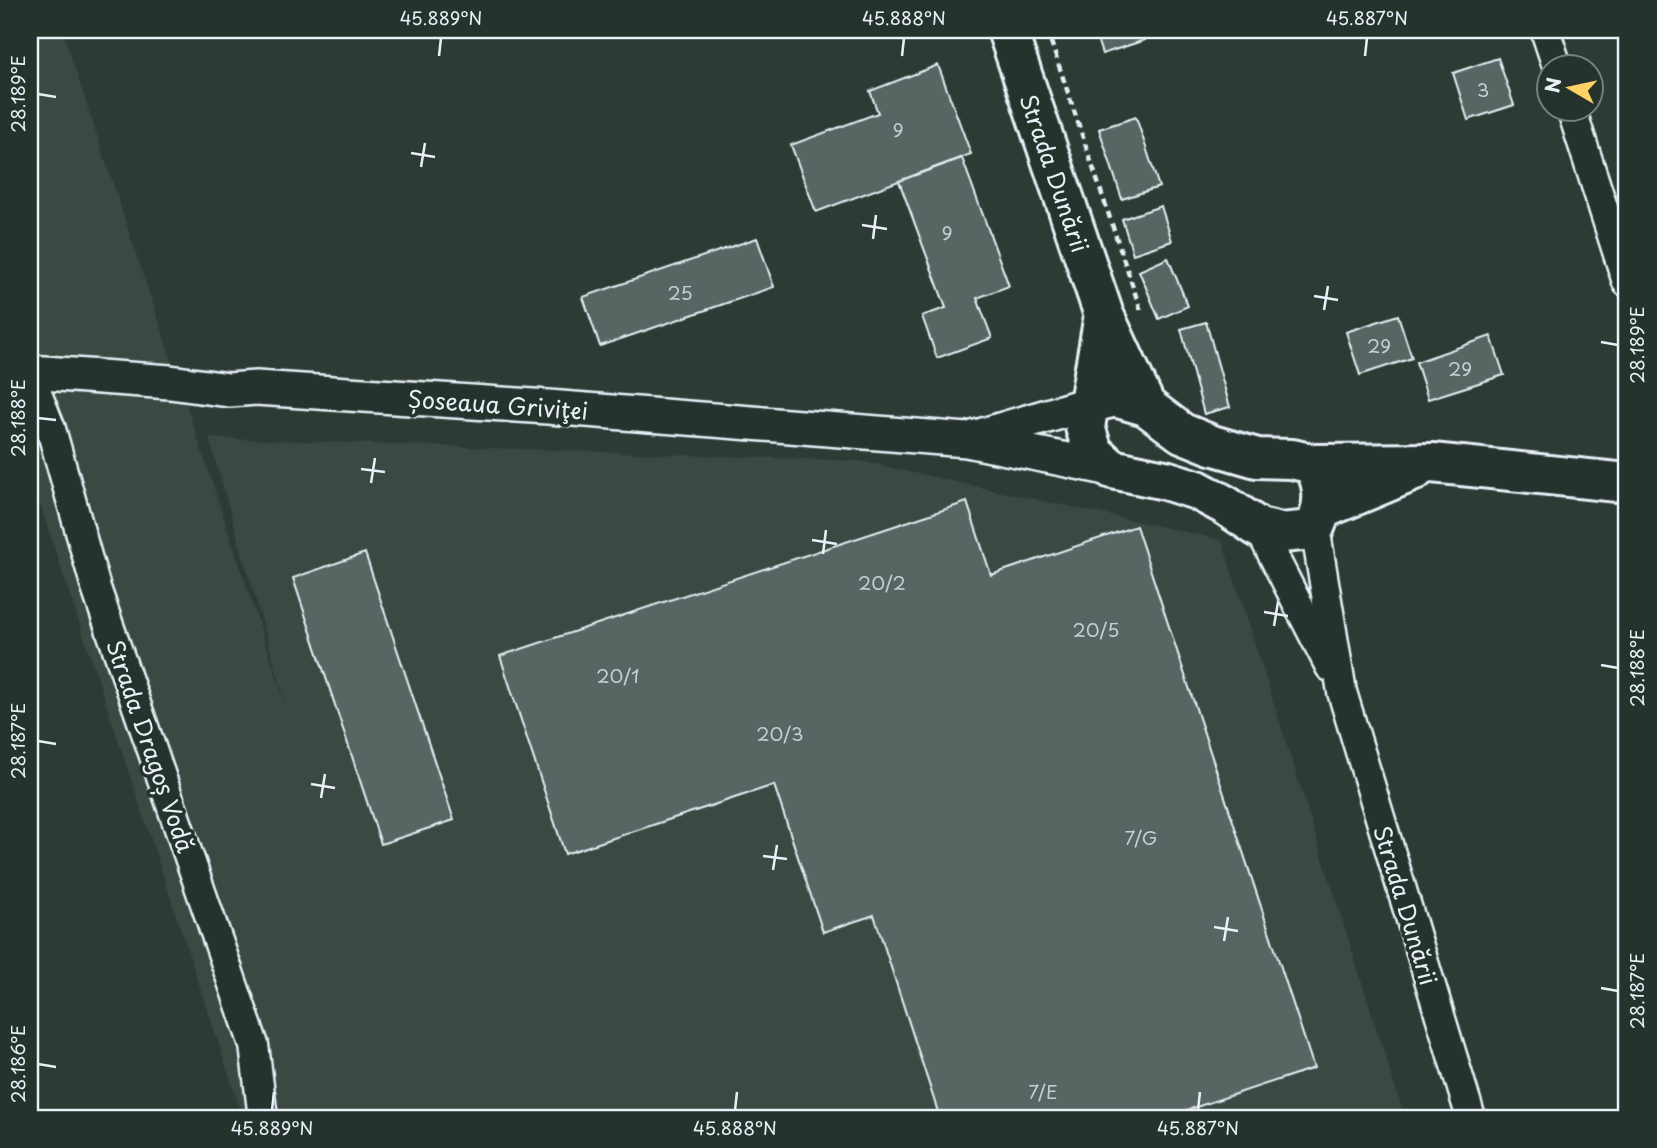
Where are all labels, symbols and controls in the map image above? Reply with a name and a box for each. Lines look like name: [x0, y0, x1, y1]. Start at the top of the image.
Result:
text: 45.889°N: [400, 4, 482, 31]
text: 45.888°N: [862, 4, 946, 31]
text: 45.887°N: [1326, 4, 1408, 31]
north arrow: [1534, 52, 1604, 122]
text: 28.189°E: [4, 55, 31, 133]
house number: 3: [1477, 75, 1489, 103]
text: N: [1537, 76, 1567, 95]
street label: Strada Dunării: [1012, 89, 1098, 257]
house number: 9: [892, 115, 904, 143]
house number: 9: [941, 218, 953, 246]
house number: 25: [667, 278, 693, 306]
text: 28.189°E: [1623, 306, 1650, 384]
house number: 29: [1367, 331, 1391, 359]
house number: 29: [1448, 354, 1472, 382]
text: 28.188°E: [4, 379, 31, 457]
street label: Șoseaua Griviţei: [407, 380, 589, 428]
house number: 20/2: [858, 568, 906, 596]
house number: 20/5: [1073, 615, 1119, 643]
text: 28.188°E: [1623, 629, 1650, 707]
street label: Strada Dragoș Vodă: [98, 635, 204, 857]
house number: 20/1: [596, 661, 640, 689]
text: 28.187°E: [4, 703, 31, 779]
house number: 20/3: [756, 719, 804, 747]
street label: Strada Dunării: [1365, 821, 1447, 989]
house number: 7/G: [1124, 823, 1158, 851]
text: 28.187°E: [1623, 953, 1650, 1029]
text: 28.186°E: [4, 1025, 31, 1103]
house number: 7/E: [1028, 1077, 1058, 1105]
text: 45.889°N: [231, 1114, 313, 1141]
text: 45.888°N: [693, 1114, 777, 1141]
text: 45.887°N: [1157, 1114, 1239, 1141]

